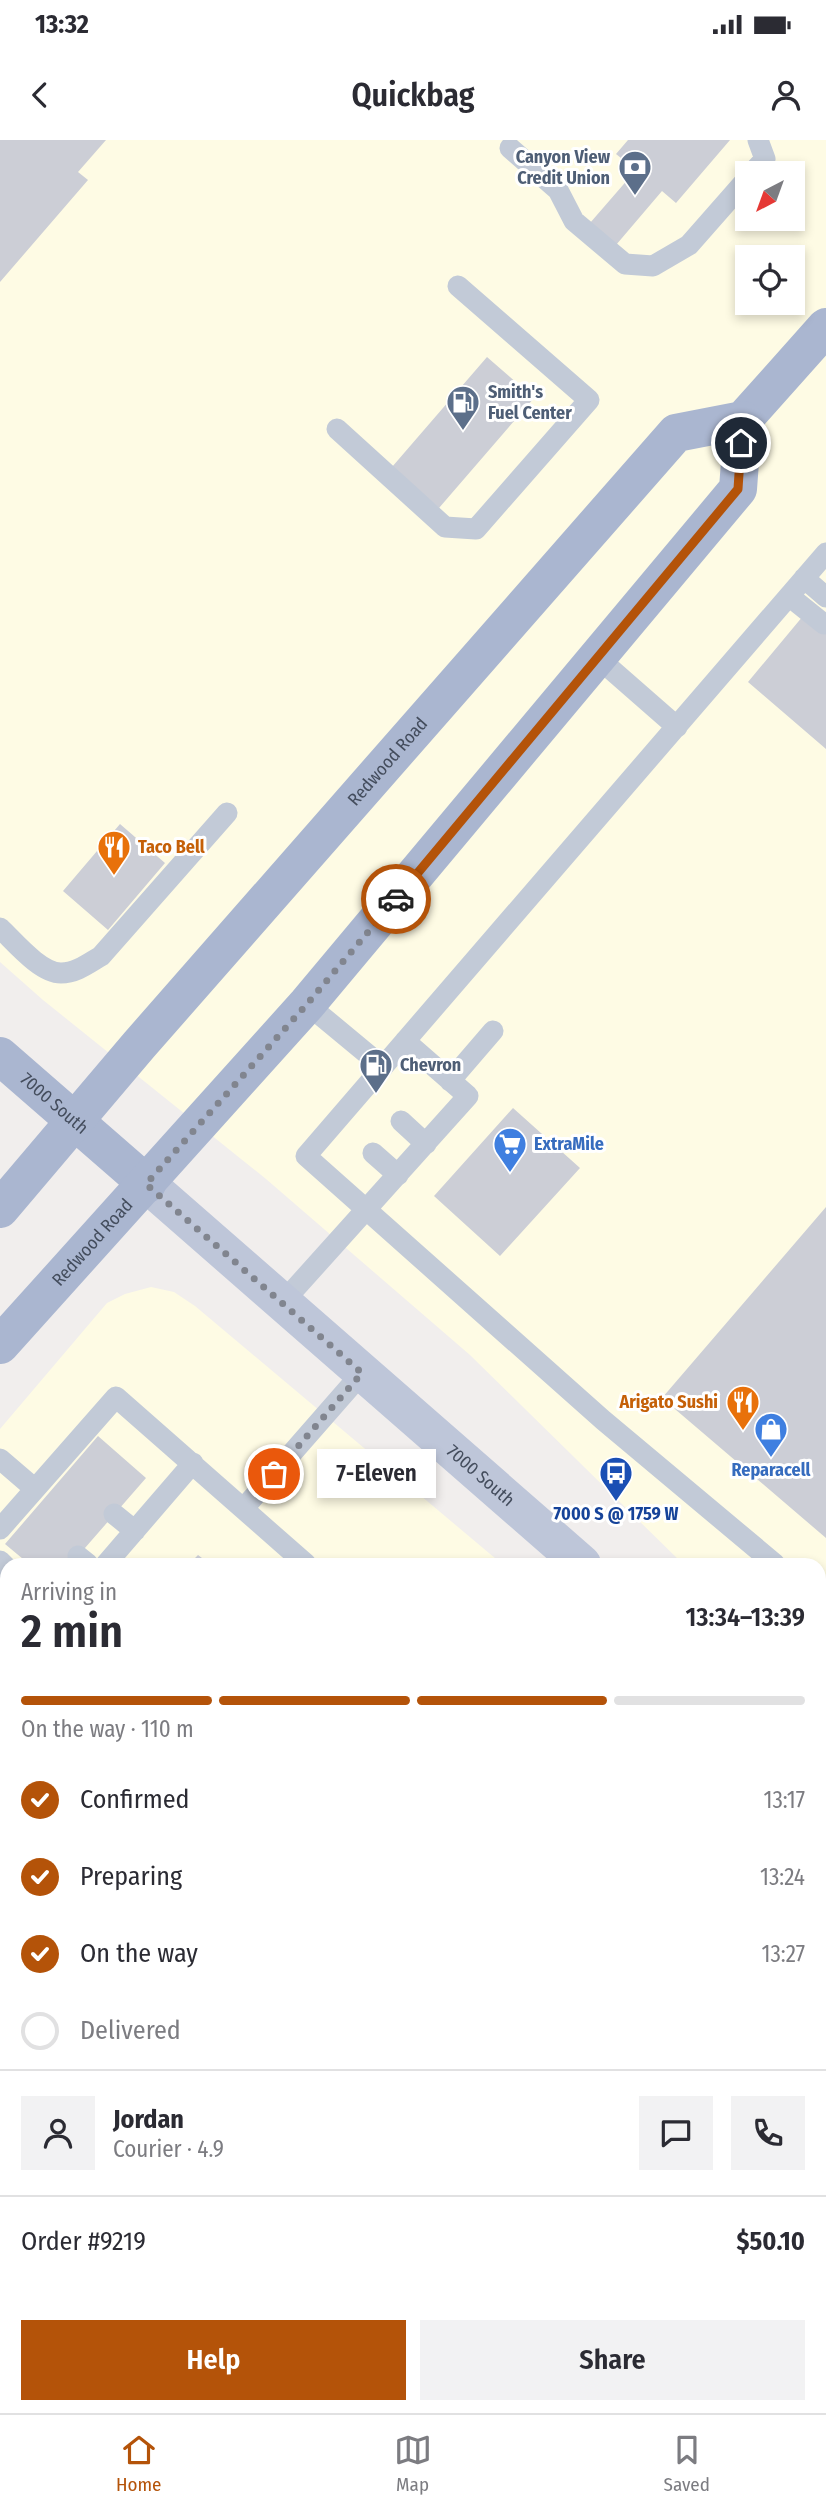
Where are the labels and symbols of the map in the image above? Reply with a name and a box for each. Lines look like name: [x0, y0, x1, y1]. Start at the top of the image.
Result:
place label: Canyon View Credit Union: [516, 146, 611, 189]
bank icon: Canyon View Credit Union: [616, 148, 654, 197]
north arrow: [735, 161, 805, 231]
place label: Smith's Fuel Center: [488, 381, 572, 424]
fuel station icon: Smith's Fuel Center: [444, 383, 482, 432]
pin: [711, 413, 771, 473]
street label: Redwood Road: [343, 713, 432, 810]
restaurant icon: Taco Bell: [95, 828, 133, 877]
place label: Taco Bell: [138, 836, 205, 858]
courier: [361, 864, 431, 934]
fuel station icon: Chevron: [357, 1046, 395, 1095]
place label: Chevron: [400, 1054, 461, 1076]
street label: 7000 South: [16, 1068, 93, 1139]
supermarket icon: ExtraMile: [491, 1125, 529, 1174]
place label: ExtraMile: [534, 1133, 604, 1155]
street label: Redwood Road: [47, 1194, 137, 1291]
restaurant icon: Arigato Sushi: [724, 1383, 762, 1432]
place label: Arigato Sushi: [618, 1391, 718, 1413]
shop icon: Reparacell: [752, 1410, 790, 1459]
street label: 7000 South: [442, 1440, 519, 1511]
pin: [244, 1444, 304, 1504]
callout: 7-Eleven: [316, 1450, 435, 1498]
bus stop icon: 7000 S @ 1759 W: [597, 1454, 635, 1503]
place label: Reparacell: [731, 1459, 811, 1481]
place label: 7000 S @ 1759 W: [554, 1503, 679, 1525]

